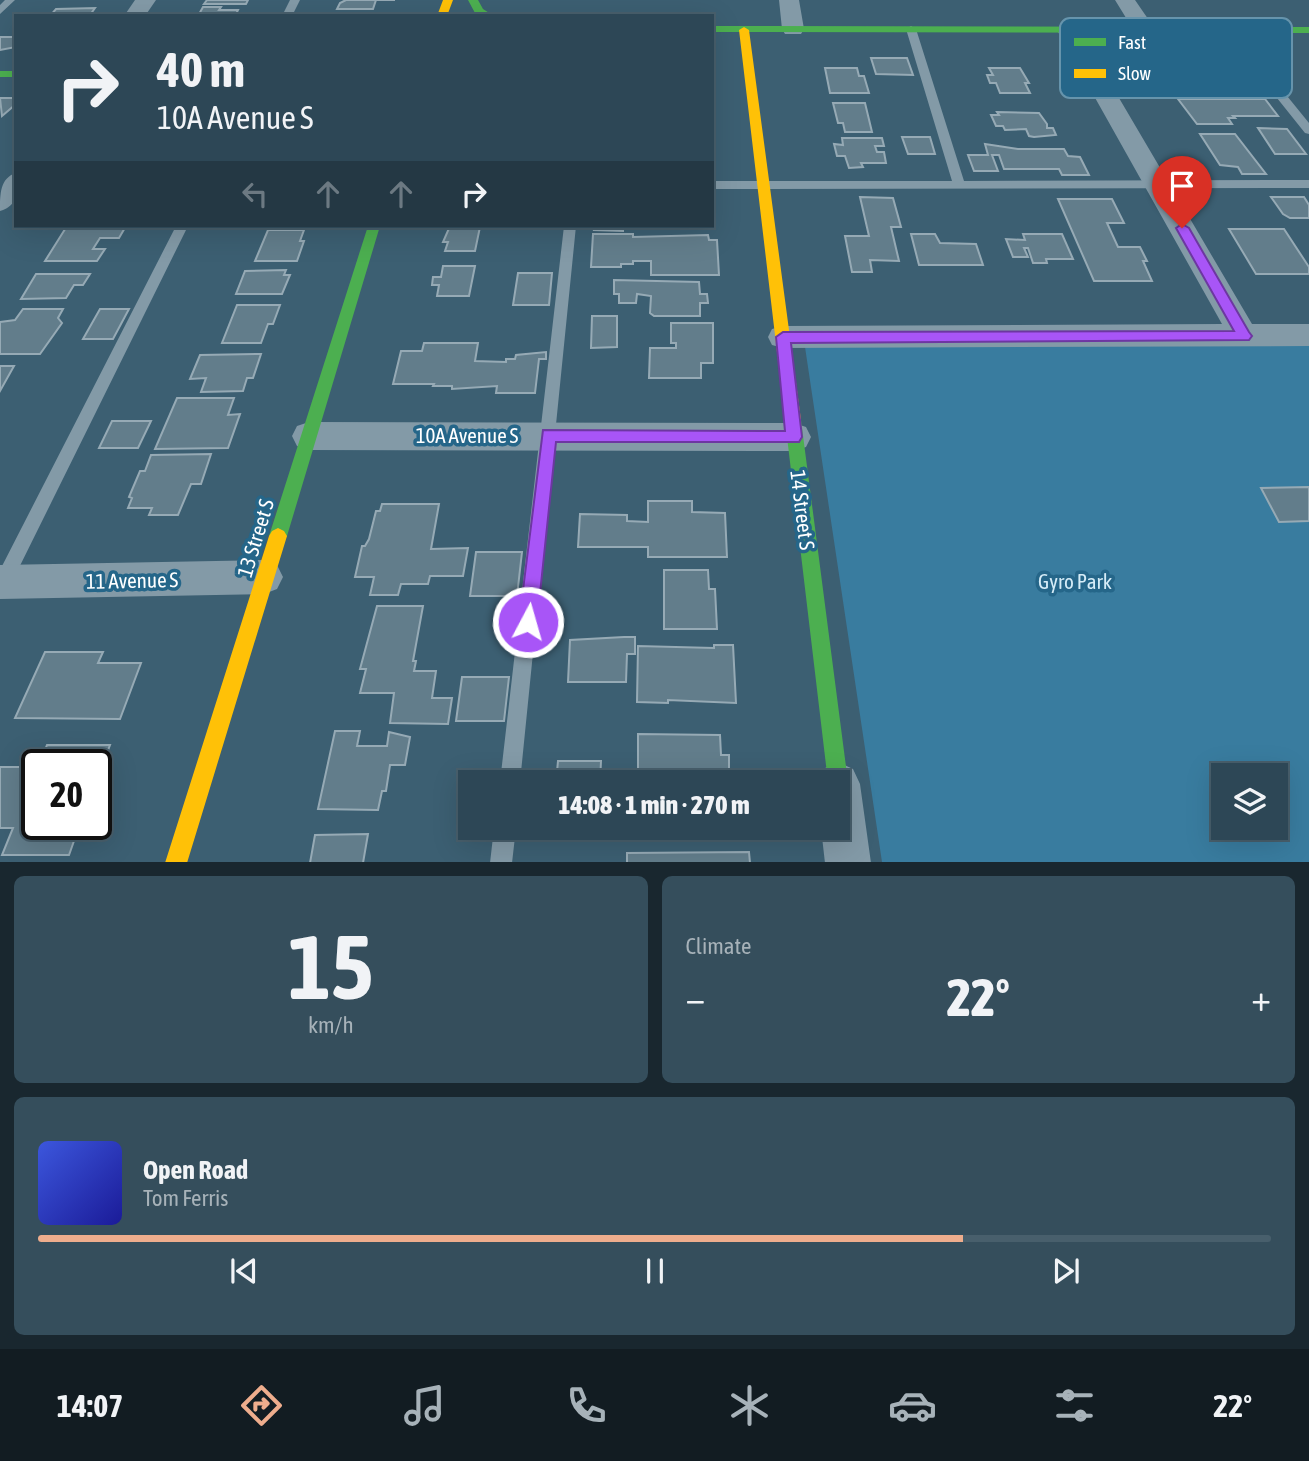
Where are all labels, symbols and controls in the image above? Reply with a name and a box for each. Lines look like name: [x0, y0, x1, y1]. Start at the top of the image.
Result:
legend: [1060, 18, 1292, 98]
text: Fast: [1118, 31, 1146, 53]
text: 40 m: [157, 41, 245, 97]
icon: right: [42, 42, 133, 133]
text: Slow: [1118, 62, 1152, 84]
text: 10A Avenue S: [157, 99, 314, 136]
pin: [1152, 156, 1212, 228]
icon: arrive: [1163, 167, 1201, 205]
icon: left: [236, 175, 274, 213]
icon: ahead: [309, 175, 347, 213]
icon: ahead: [382, 175, 420, 213]
icon: right: [455, 175, 493, 213]
street label: 10A Avenue S: [416, 423, 519, 447]
street label: 14 Street S: [786, 469, 820, 552]
street label: 13 Street S: [232, 496, 278, 580]
street label: 11 Avenue S: [86, 567, 179, 593]
park label: Gyro Park: [1038, 569, 1112, 593]
position arrow: [491, 585, 565, 659]
speed limit sign: 20: [21, 749, 112, 840]
map controls: [1211, 763, 1288, 840]
button: layers: [1211, 763, 1288, 840]
text: 14:08 · 1 min · 270 m: [558, 790, 750, 820]
text: 15: [288, 914, 374, 1018]
text: Climate: [686, 933, 751, 959]
text: 22°: [947, 967, 1010, 1027]
text: −: [686, 976, 705, 1019]
text: +: [1251, 976, 1271, 1019]
text: km/h: [308, 1012, 354, 1038]
text: Open Road: [143, 1155, 248, 1185]
text: Tom Ferris: [143, 1185, 228, 1211]
icon: previous: [225, 1252, 263, 1290]
icon: pause: [636, 1252, 674, 1290]
icon: next: [1047, 1252, 1085, 1290]
icon: directions: [237, 1381, 286, 1430]
icon: music: [400, 1381, 449, 1430]
icon: phone: [562, 1381, 611, 1430]
icon: climate: [725, 1381, 774, 1430]
icon: car: [888, 1381, 937, 1430]
icon: filters: [1050, 1381, 1099, 1430]
text: 14:07: [57, 1387, 123, 1424]
text: 22°: [1213, 1387, 1252, 1424]

